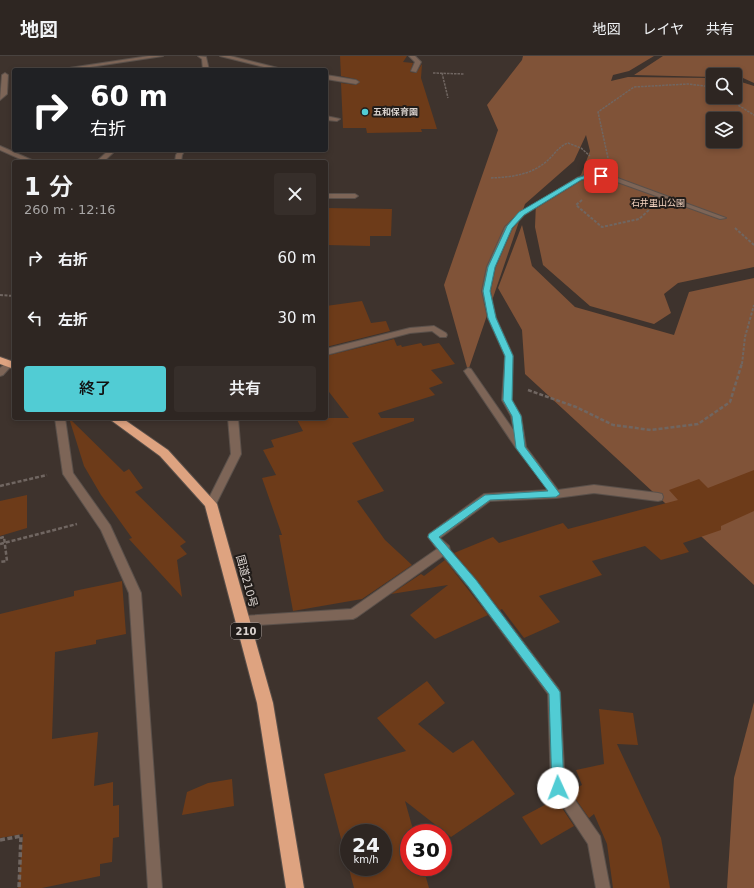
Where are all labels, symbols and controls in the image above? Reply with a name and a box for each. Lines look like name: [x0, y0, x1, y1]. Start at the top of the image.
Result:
text: 地図: [20, 18, 58, 40]
text: 地図: [592, 21, 620, 37]
text: レイヤ: [642, 21, 684, 37]
text: 共有: [706, 21, 734, 37]
map controls: [706, 68, 742, 148]
button: search: [706, 68, 742, 104]
text: 60 m: [90, 80, 168, 113]
icon: right: [24, 84, 76, 136]
marker: 五和保育園: [360, 107, 370, 117]
place label: 五和保育園: [373, 107, 418, 117]
button: layers: [706, 112, 742, 148]
text: 右折: [90, 118, 126, 139]
pin: [584, 159, 618, 193]
icon: arrive: [590, 165, 612, 187]
text: 1 分: [24, 173, 73, 201]
button: close: [274, 173, 316, 215]
park label: 石井里山公園: [631, 198, 685, 208]
text: 260 m · 12:16: [24, 202, 115, 217]
icon: right: [24, 247, 46, 269]
text: 60 m: [278, 249, 316, 267]
text: 右折: [58, 251, 88, 269]
icon: left: [24, 307, 46, 329]
text: 30 m: [278, 309, 316, 327]
text: 左折: [58, 311, 88, 329]
button: 終了: [24, 366, 166, 412]
button: 共有: [174, 366, 316, 412]
street label: 国道210号: [233, 553, 260, 609]
road number: 210: [231, 623, 261, 639]
position arrow: [537, 767, 579, 809]
speed limit sign: 30: [400, 824, 452, 876]
text: 24: [352, 833, 380, 857]
text: km/h: [353, 854, 379, 865]

